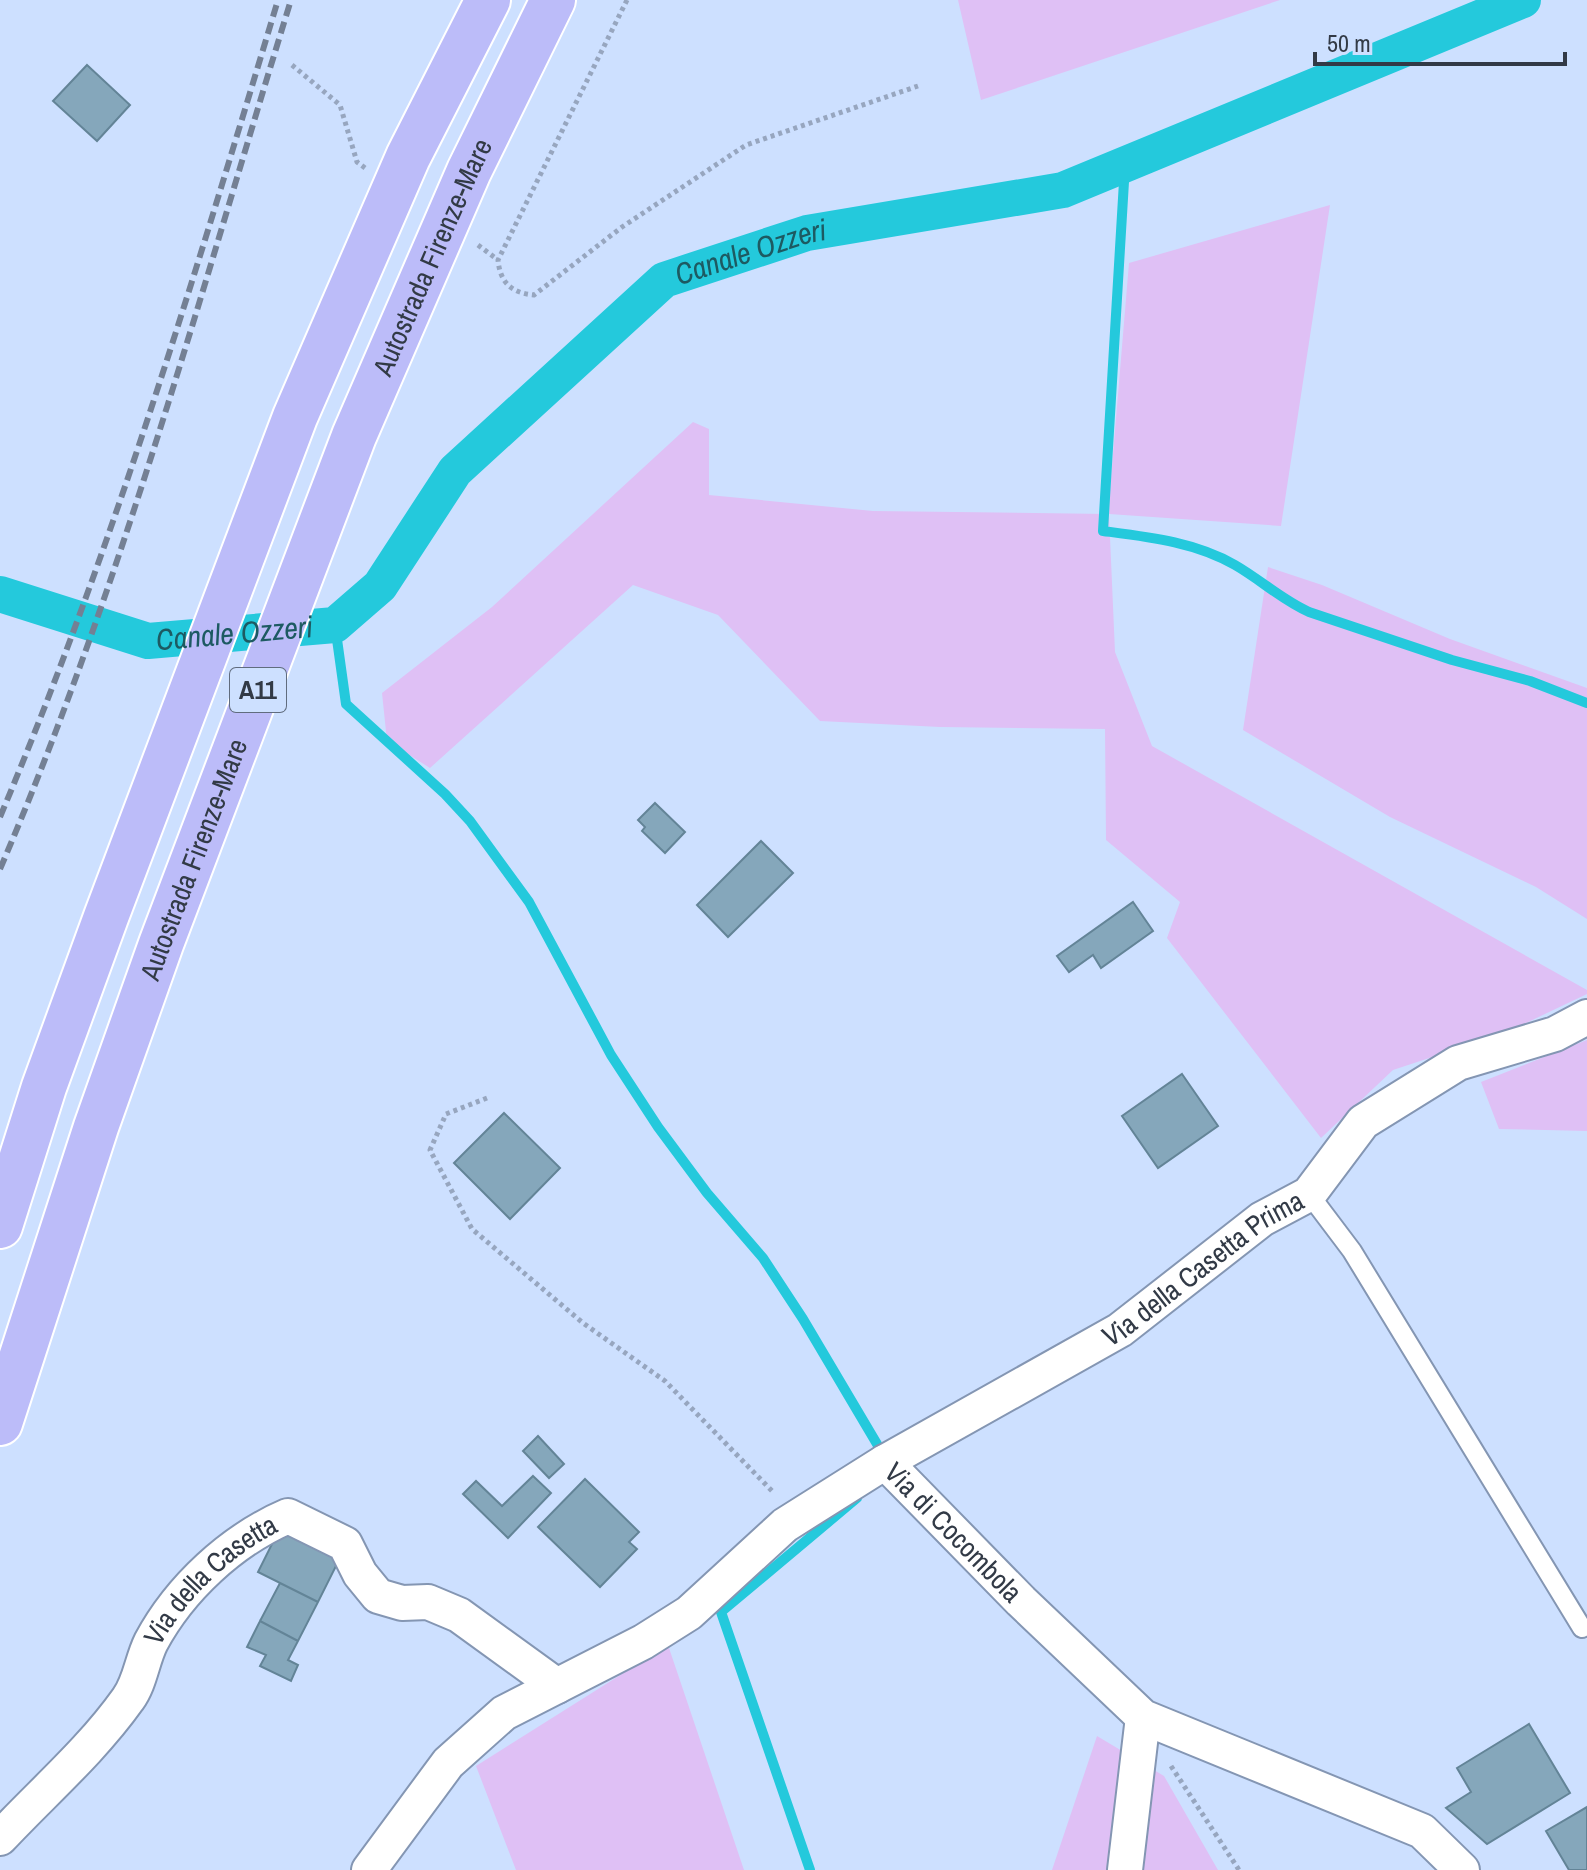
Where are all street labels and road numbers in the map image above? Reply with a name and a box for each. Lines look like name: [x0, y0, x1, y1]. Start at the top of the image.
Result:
street label: Autostrada Firenze-Mare: [363, 132, 501, 383]
road number: A11: [230, 668, 286, 712]
street label: Autostrada Firenze-Mare: [130, 733, 256, 986]
street label: Via della Casetta Prima: [1095, 1181, 1310, 1355]
street label: Via di Cocombola: [876, 1454, 1031, 1611]
street label: Via della Casetta: [134, 1505, 284, 1652]

